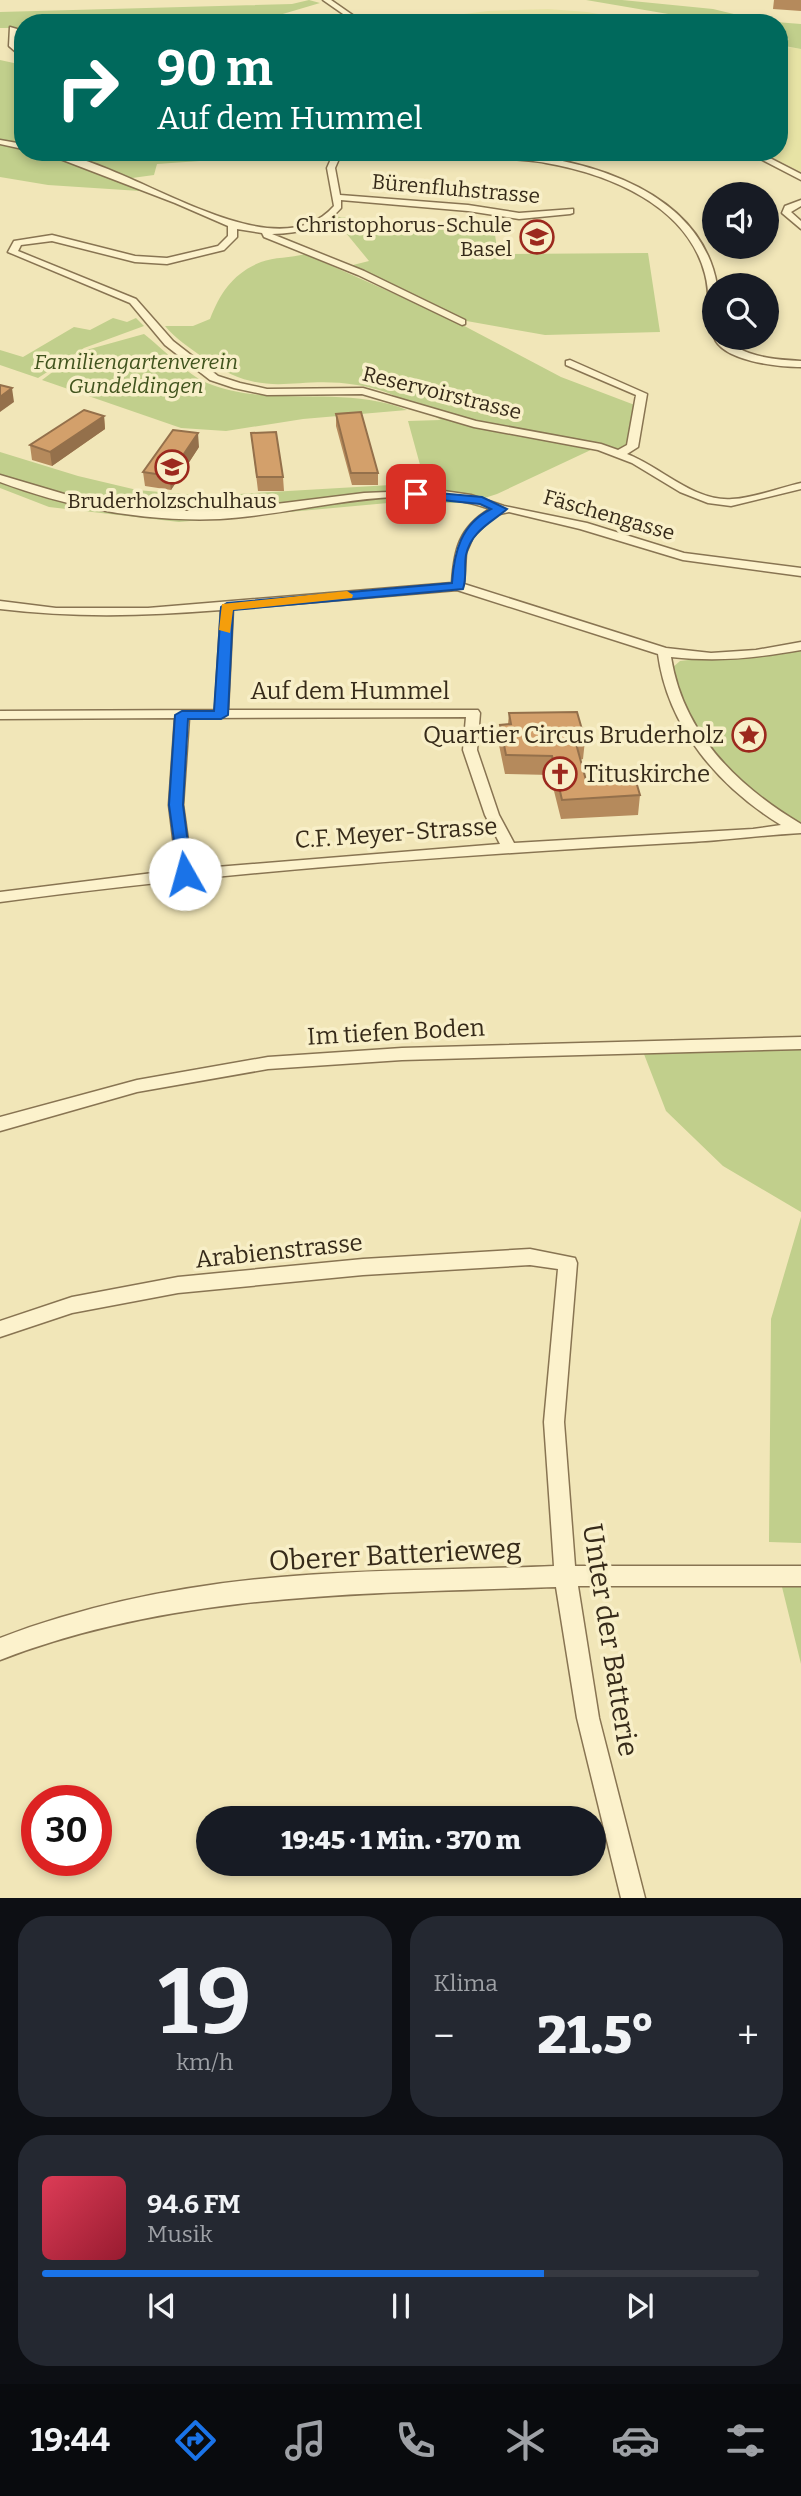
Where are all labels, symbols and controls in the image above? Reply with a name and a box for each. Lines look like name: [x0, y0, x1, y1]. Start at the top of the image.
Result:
text: 90 m: [157, 39, 273, 98]
icon: right: [42, 42, 133, 133]
text: Auf dem Hummel: [157, 99, 423, 137]
street label: Bürenfluhstrasse: [371, 169, 541, 209]
map controls: [702, 182, 779, 350]
button: sound: [702, 182, 779, 259]
place label: Christophorus-Schule Basel: [295, 212, 512, 262]
school or university icon: Christophorus-Schule Basel: [518, 218, 556, 256]
button: search: [702, 273, 779, 350]
park label: Familiengartenverein Gundeldingen: [34, 349, 238, 399]
street label: Reservoirstrasse: [360, 361, 524, 425]
school or university icon: Bruderholzschulhaus: [153, 448, 191, 486]
pin: [386, 464, 446, 524]
icon: arrive: [397, 475, 435, 513]
street label: Fäschengasse: [540, 484, 678, 546]
place label: Bruderholzschulhaus: [67, 488, 277, 514]
street label: Auf dem Hummel: [250, 677, 450, 705]
place icon: Quartier Circus Bruderholz: [730, 716, 768, 754]
place label: Quartier Circus Bruderholz: [423, 721, 724, 749]
church icon: Tituskirche: [541, 755, 579, 793]
place label: Tituskirche: [584, 760, 710, 788]
street label: C.F. Meyer-Strasse: [294, 812, 498, 854]
position arrow: [148, 837, 222, 911]
street label: Im tiefen Boden: [306, 1013, 486, 1051]
street label: Arabienstrasse: [194, 1228, 364, 1274]
street label: Unter der Batterie: [576, 1521, 645, 1759]
street label: Oberer Batterieweg: [268, 1531, 522, 1578]
speed limit sign: 30: [21, 1785, 112, 1876]
text: 19:45 · 1 Min. · 370 m: [281, 1825, 521, 1856]
text: 19: [158, 1948, 251, 2057]
text: Klima: [434, 1969, 498, 1997]
text: 21.5°: [537, 2004, 654, 2067]
text: −: [434, 2013, 454, 2059]
text: +: [737, 2013, 759, 2059]
text: km/h: [176, 2048, 233, 2076]
text: 94.6 FM: [147, 2189, 241, 2220]
text: Musik: [147, 2220, 213, 2248]
icon: previous: [143, 2287, 181, 2325]
icon: pause: [382, 2287, 420, 2325]
icon: next: [621, 2287, 659, 2325]
icon: directions: [171, 2416, 220, 2465]
icon: music: [281, 2416, 330, 2465]
icon: phone: [391, 2416, 440, 2465]
icon: climate: [501, 2416, 550, 2465]
icon: car: [611, 2416, 660, 2465]
icon: filters: [721, 2416, 770, 2465]
text: 19:44: [31, 2421, 110, 2459]

